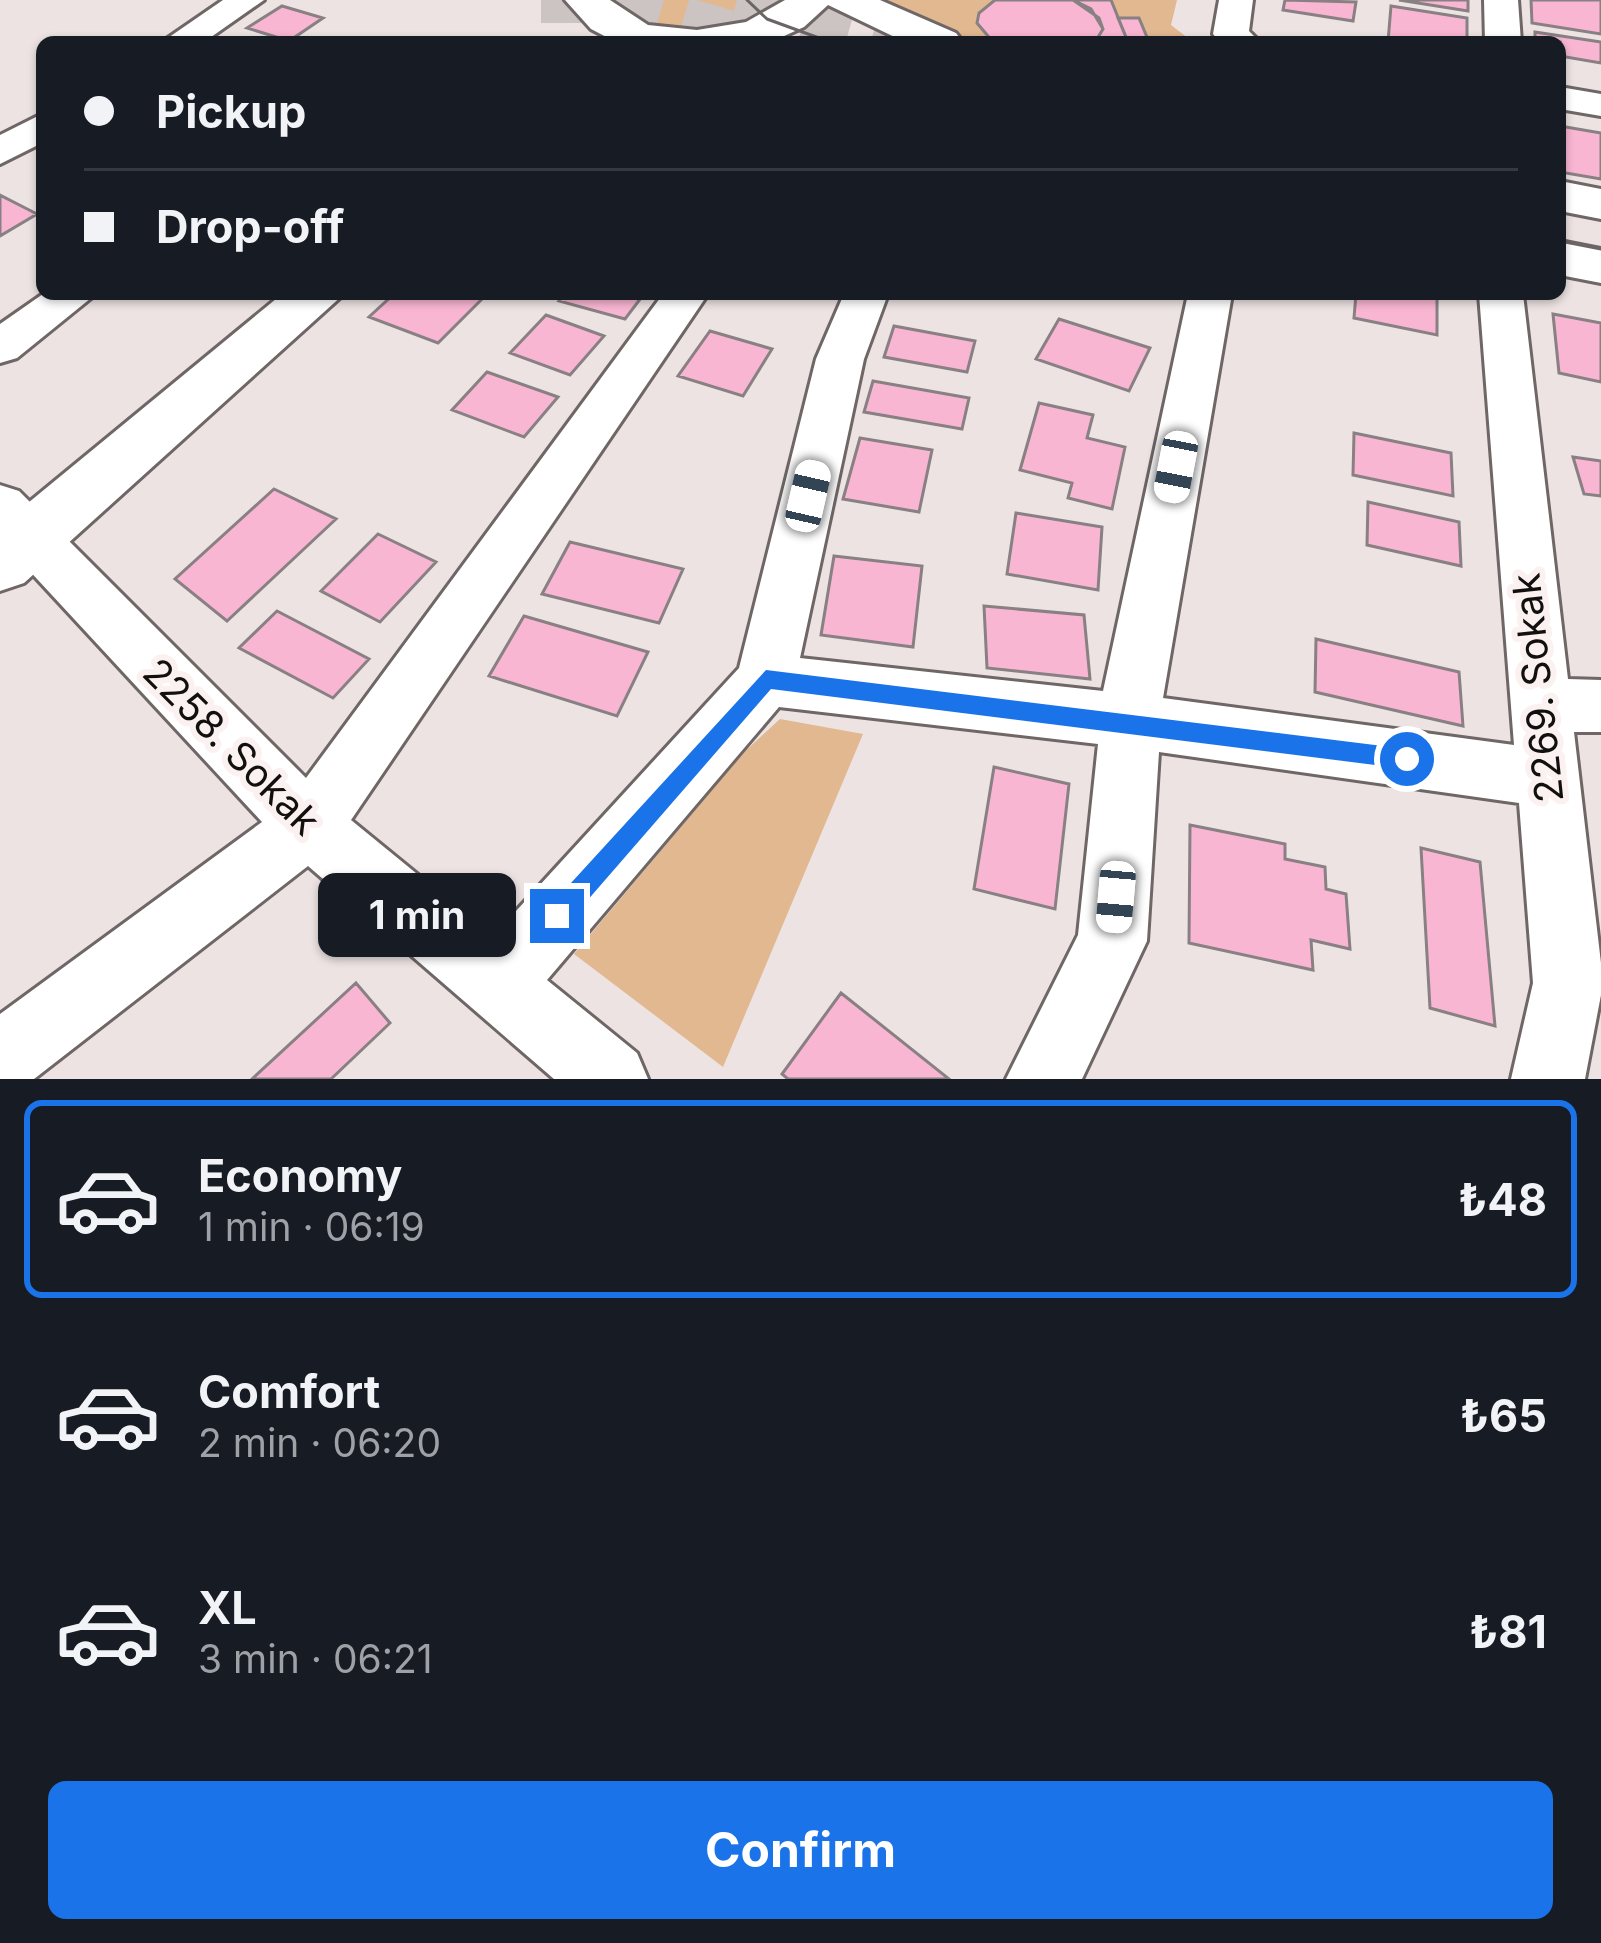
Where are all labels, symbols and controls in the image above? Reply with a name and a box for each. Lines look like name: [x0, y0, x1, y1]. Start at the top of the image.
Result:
text: Pickup: [156, 84, 306, 139]
text: Drop-off: [156, 199, 344, 254]
car: [1151, 428, 1201, 506]
car: [782, 457, 834, 535]
street label: 2269. Sokak: [1502, 571, 1572, 805]
street label: 2258. Sokak: [134, 648, 330, 844]
route start: [1380, 732, 1434, 786]
car: [1095, 860, 1137, 934]
callout: 1 min: [317, 874, 515, 958]
route end: [530, 889, 584, 943]
text: 1 min: [369, 891, 465, 938]
icon: car: [54, 1145, 162, 1253]
text: Economy: [198, 1148, 402, 1203]
text: ₺48: [1458, 1172, 1547, 1227]
text: 1 min · 06:19: [198, 1203, 425, 1250]
icon: car: [54, 1361, 162, 1469]
text: Comfort: [198, 1364, 380, 1419]
text: ₺65: [1460, 1388, 1547, 1443]
text: 2 min · 06:20: [198, 1419, 441, 1466]
icon: car: [54, 1577, 162, 1685]
text: XL: [198, 1580, 257, 1635]
text: ₺81: [1469, 1604, 1547, 1659]
text: 3 min · 06:21: [198, 1635, 433, 1682]
button: Confirm: [48, 1781, 1553, 1919]

